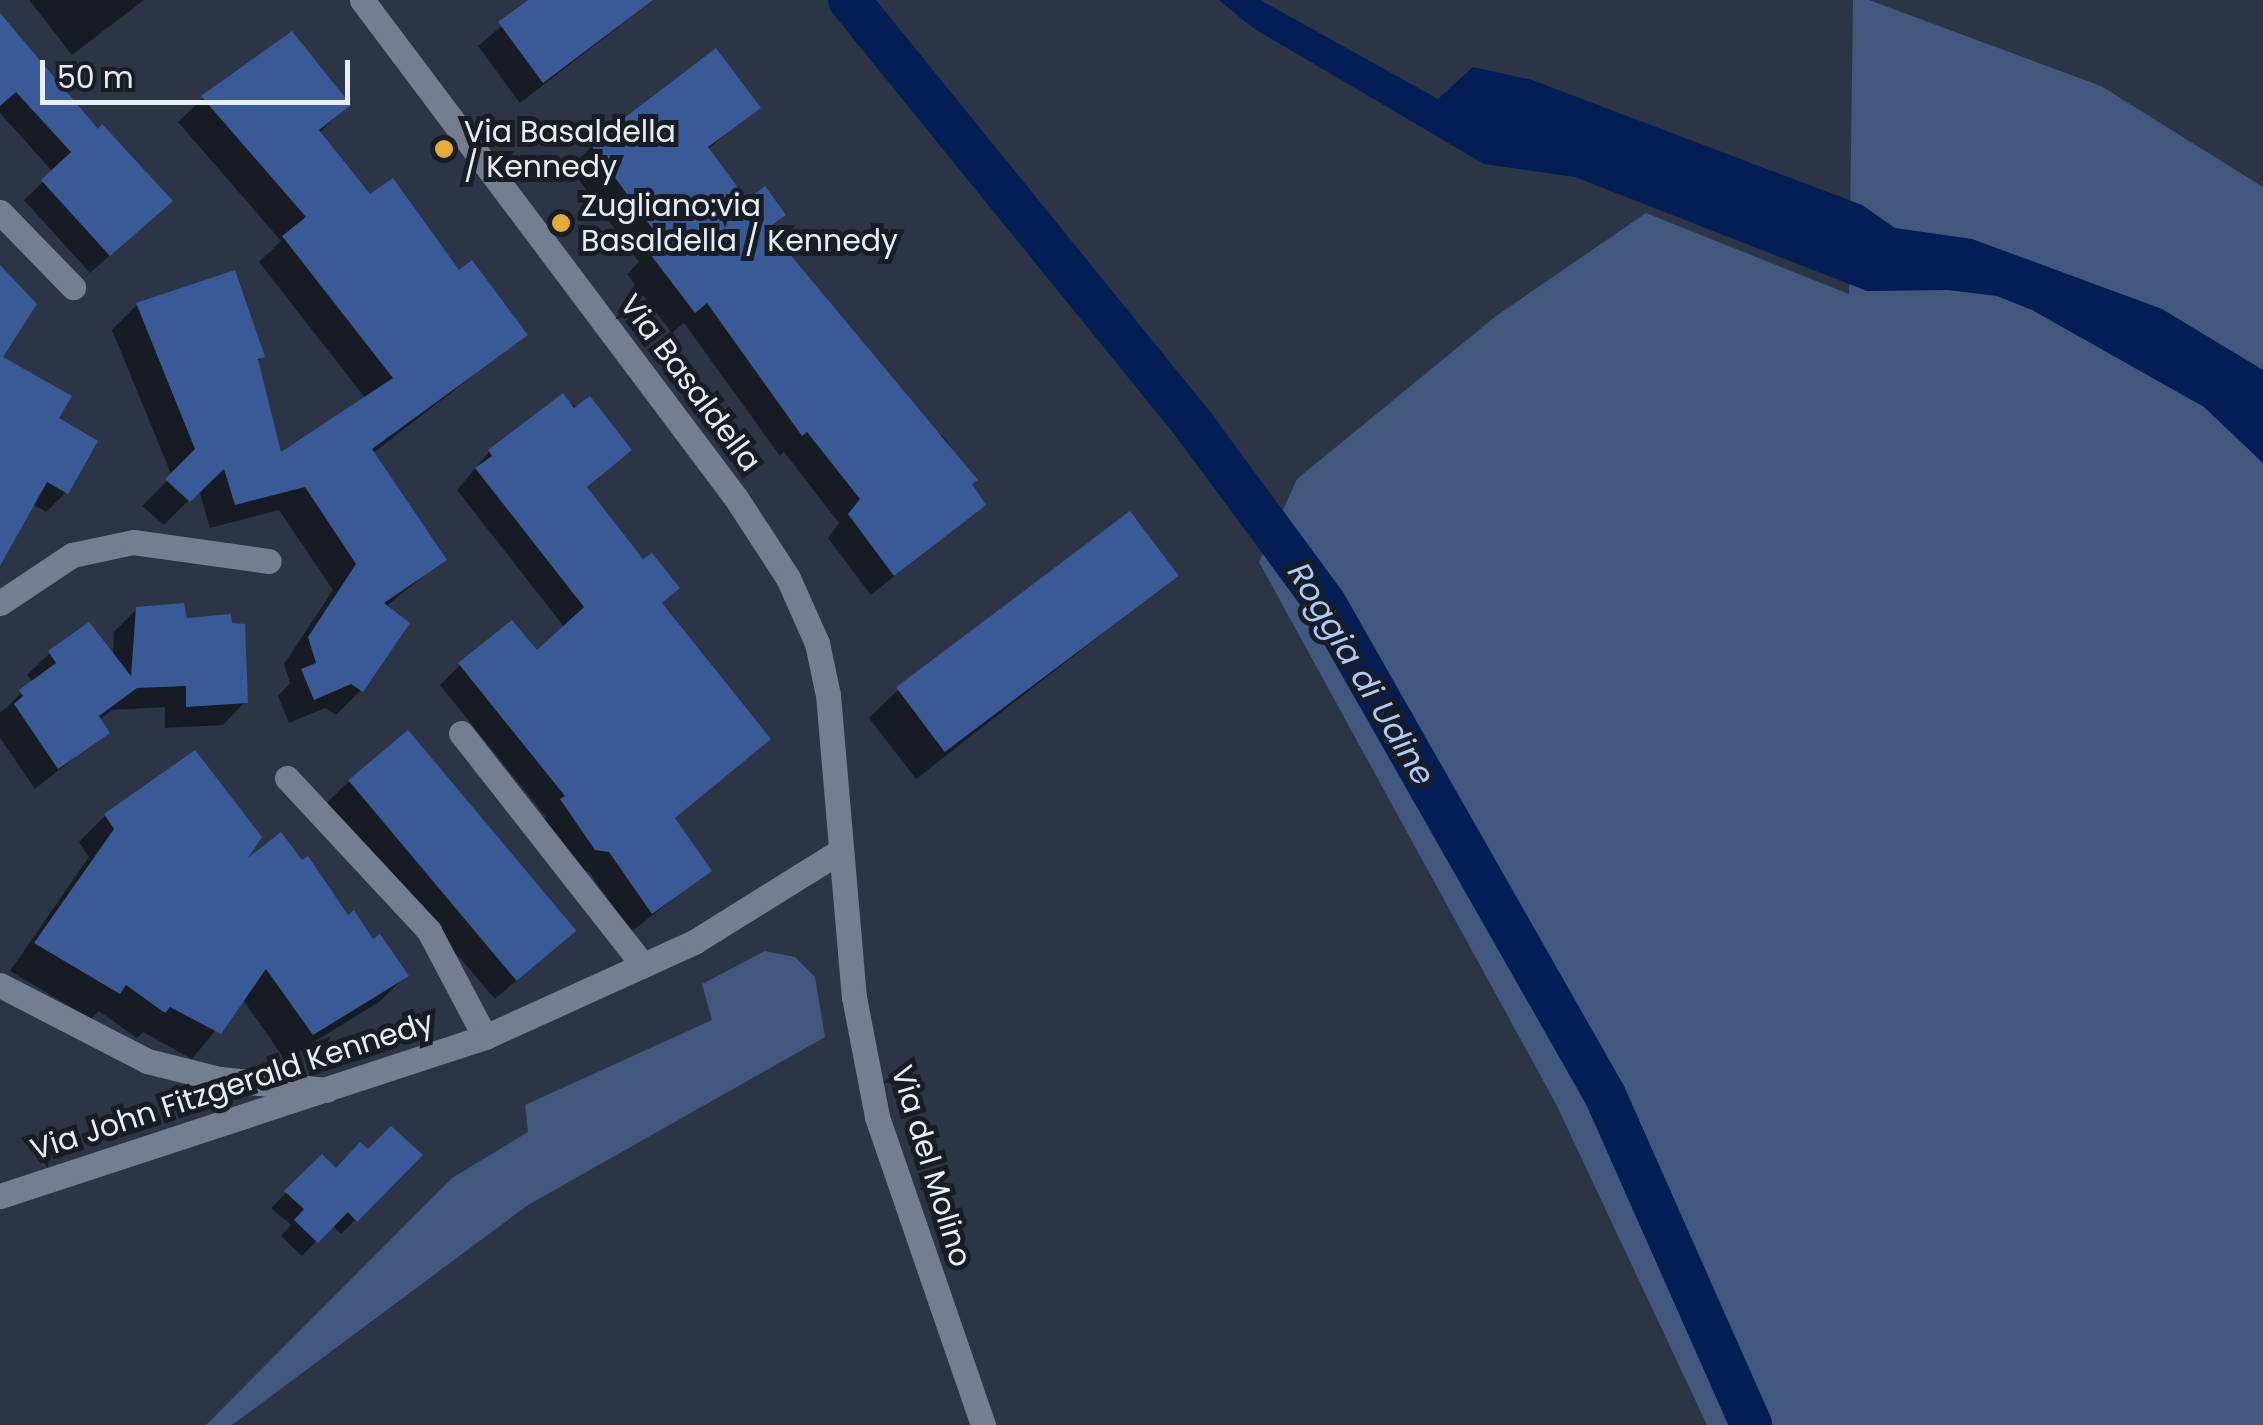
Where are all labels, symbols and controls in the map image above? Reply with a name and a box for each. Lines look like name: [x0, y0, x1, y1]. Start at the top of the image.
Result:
scale bar: [45, 40, 355, 102]
text: 50 m: [57, 56, 134, 99]
place label: Via Basaldella / Kennedy: [464, 114, 676, 184]
marker: Via Basaldella / Kennedy: [433, 138, 455, 160]
place label: Zugliano:via Basaldella / Kennedy: [581, 188, 898, 258]
marker: Zugliano:via Basaldella / Kennedy: [550, 212, 572, 234]
street label: Via Basaldella: [612, 288, 768, 478]
water label: Roggia di Udine: [1279, 556, 1443, 792]
street label: Via John Fitzgerald Kennedy: [26, 1004, 438, 1168]
street label: Via del Molino: [883, 1061, 979, 1271]

